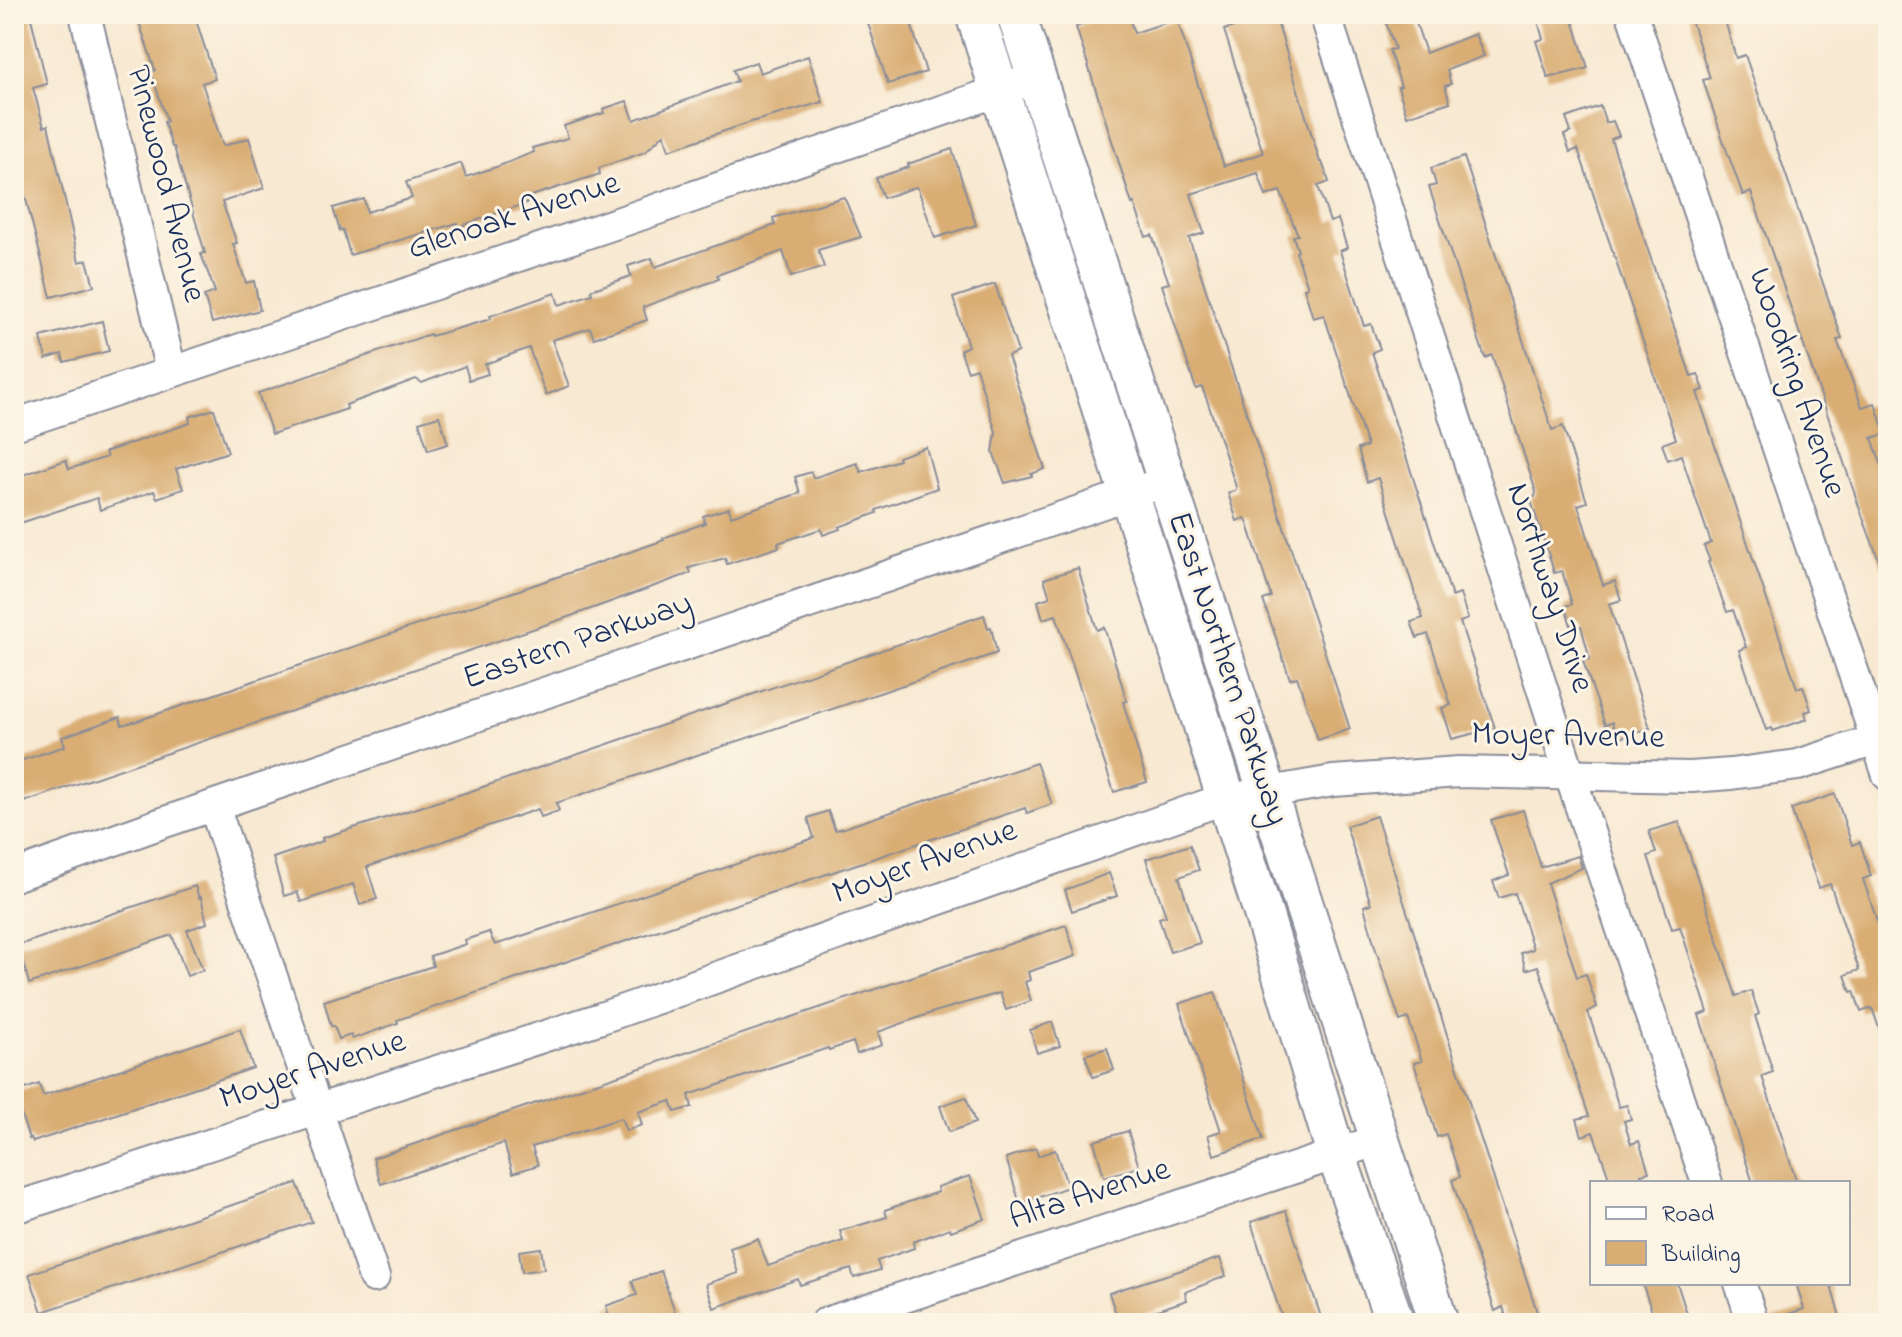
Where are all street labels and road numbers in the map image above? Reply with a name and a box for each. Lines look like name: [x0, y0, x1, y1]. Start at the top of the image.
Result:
street label: Pinewood Avenue: [111, 60, 219, 308]
street label: Glenoak Avenue: [402, 159, 627, 275]
street label: Woodring Avenue: [1733, 262, 1859, 505]
street label: Northway Drive: [1492, 477, 1607, 700]
street label: East Northern Parkway: [1153, 506, 1301, 832]
street label: Eastern Parkway: [457, 579, 699, 705]
street label: Moyer Avenue: [1471, 710, 1666, 764]
street label: Moyer Avenue: [826, 806, 1025, 920]
street label: Moyer Avenue: [213, 1017, 413, 1125]
street label: Alta Avenue: [1003, 1145, 1178, 1245]

